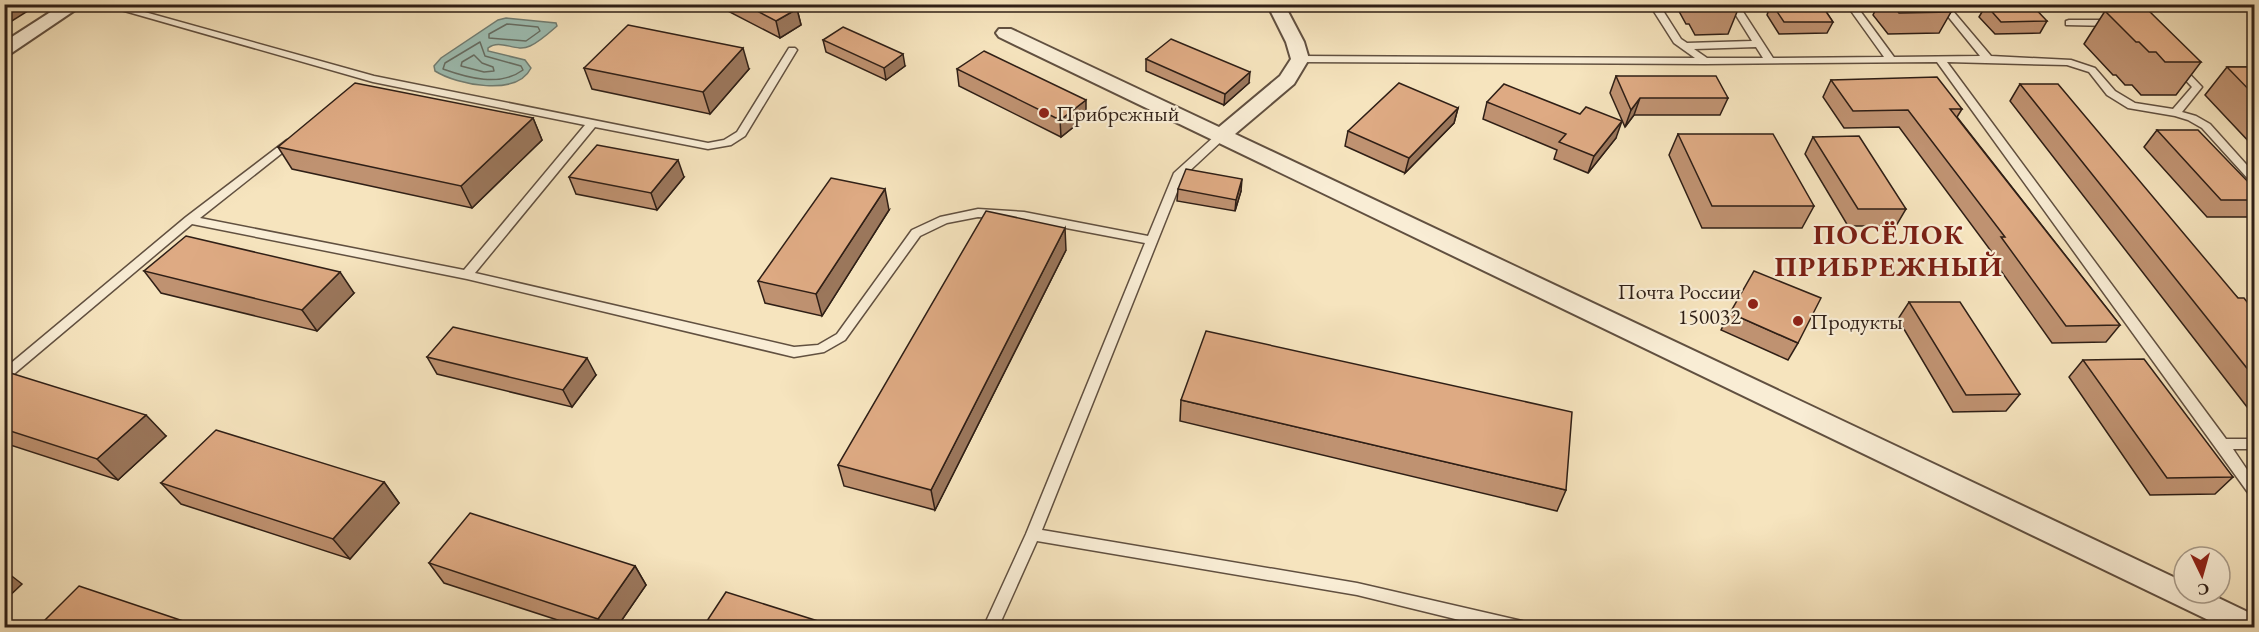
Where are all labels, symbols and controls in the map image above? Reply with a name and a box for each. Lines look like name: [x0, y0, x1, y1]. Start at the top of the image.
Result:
place label: Прибрежный: [1056, 99, 1180, 128]
marker: Прибрежный: [1037, 106, 1051, 120]
district label: ПОСЁЛОК ПРИБРЕЖНЫЙ: [1775, 216, 2003, 284]
place label: Почта России 150032: [1618, 277, 1741, 331]
marker: Почта России 150032: [1746, 297, 1760, 311]
place label: Продукты: [1810, 307, 1903, 336]
marker: Продукты: [1791, 314, 1805, 328]
north arrow: [2172, 545, 2232, 605]
text: С: [2197, 578, 2210, 600]

